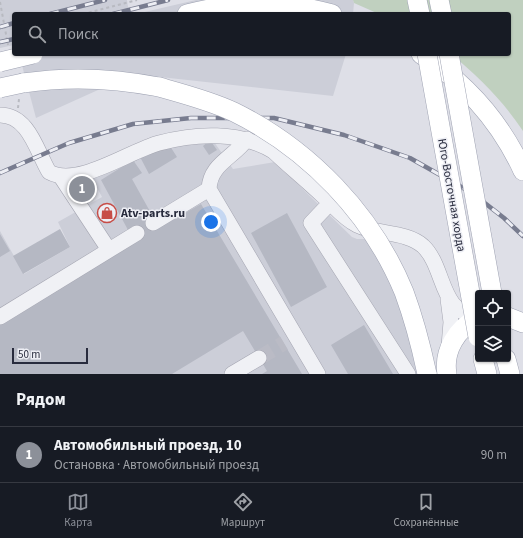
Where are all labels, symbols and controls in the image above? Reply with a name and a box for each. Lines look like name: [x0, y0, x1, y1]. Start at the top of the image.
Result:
search box: [12, 12, 511, 56]
icon: search: [26, 23, 48, 45]
text: Поиск: [58, 24, 99, 45]
street label: Юго-Восточная хорда: [433, 137, 470, 253]
pin: 1: [69, 174, 95, 204]
shop icon: Atv-parts.ru: [96, 202, 118, 224]
place label: Atv-parts.ru: [120, 205, 185, 222]
your location: [201, 212, 221, 232]
map controls: [475, 290, 511, 362]
button: locate: [475, 290, 511, 326]
button: layers: [475, 326, 511, 362]
scale bar: [12, 346, 88, 365]
text: 50 m: [18, 347, 40, 362]
text: Рядом: [16, 388, 66, 412]
text: Автомобильный проезд, 10: [54, 435, 242, 456]
text: 1: [26, 446, 32, 464]
text: 90 m: [481, 446, 507, 464]
text: Остановка · Автомобильный проезд: [54, 456, 259, 474]
tab: Карта: [64, 491, 92, 530]
tab: Маршрут: [221, 491, 265, 530]
tab: Сохранённые: [393, 491, 459, 530]

